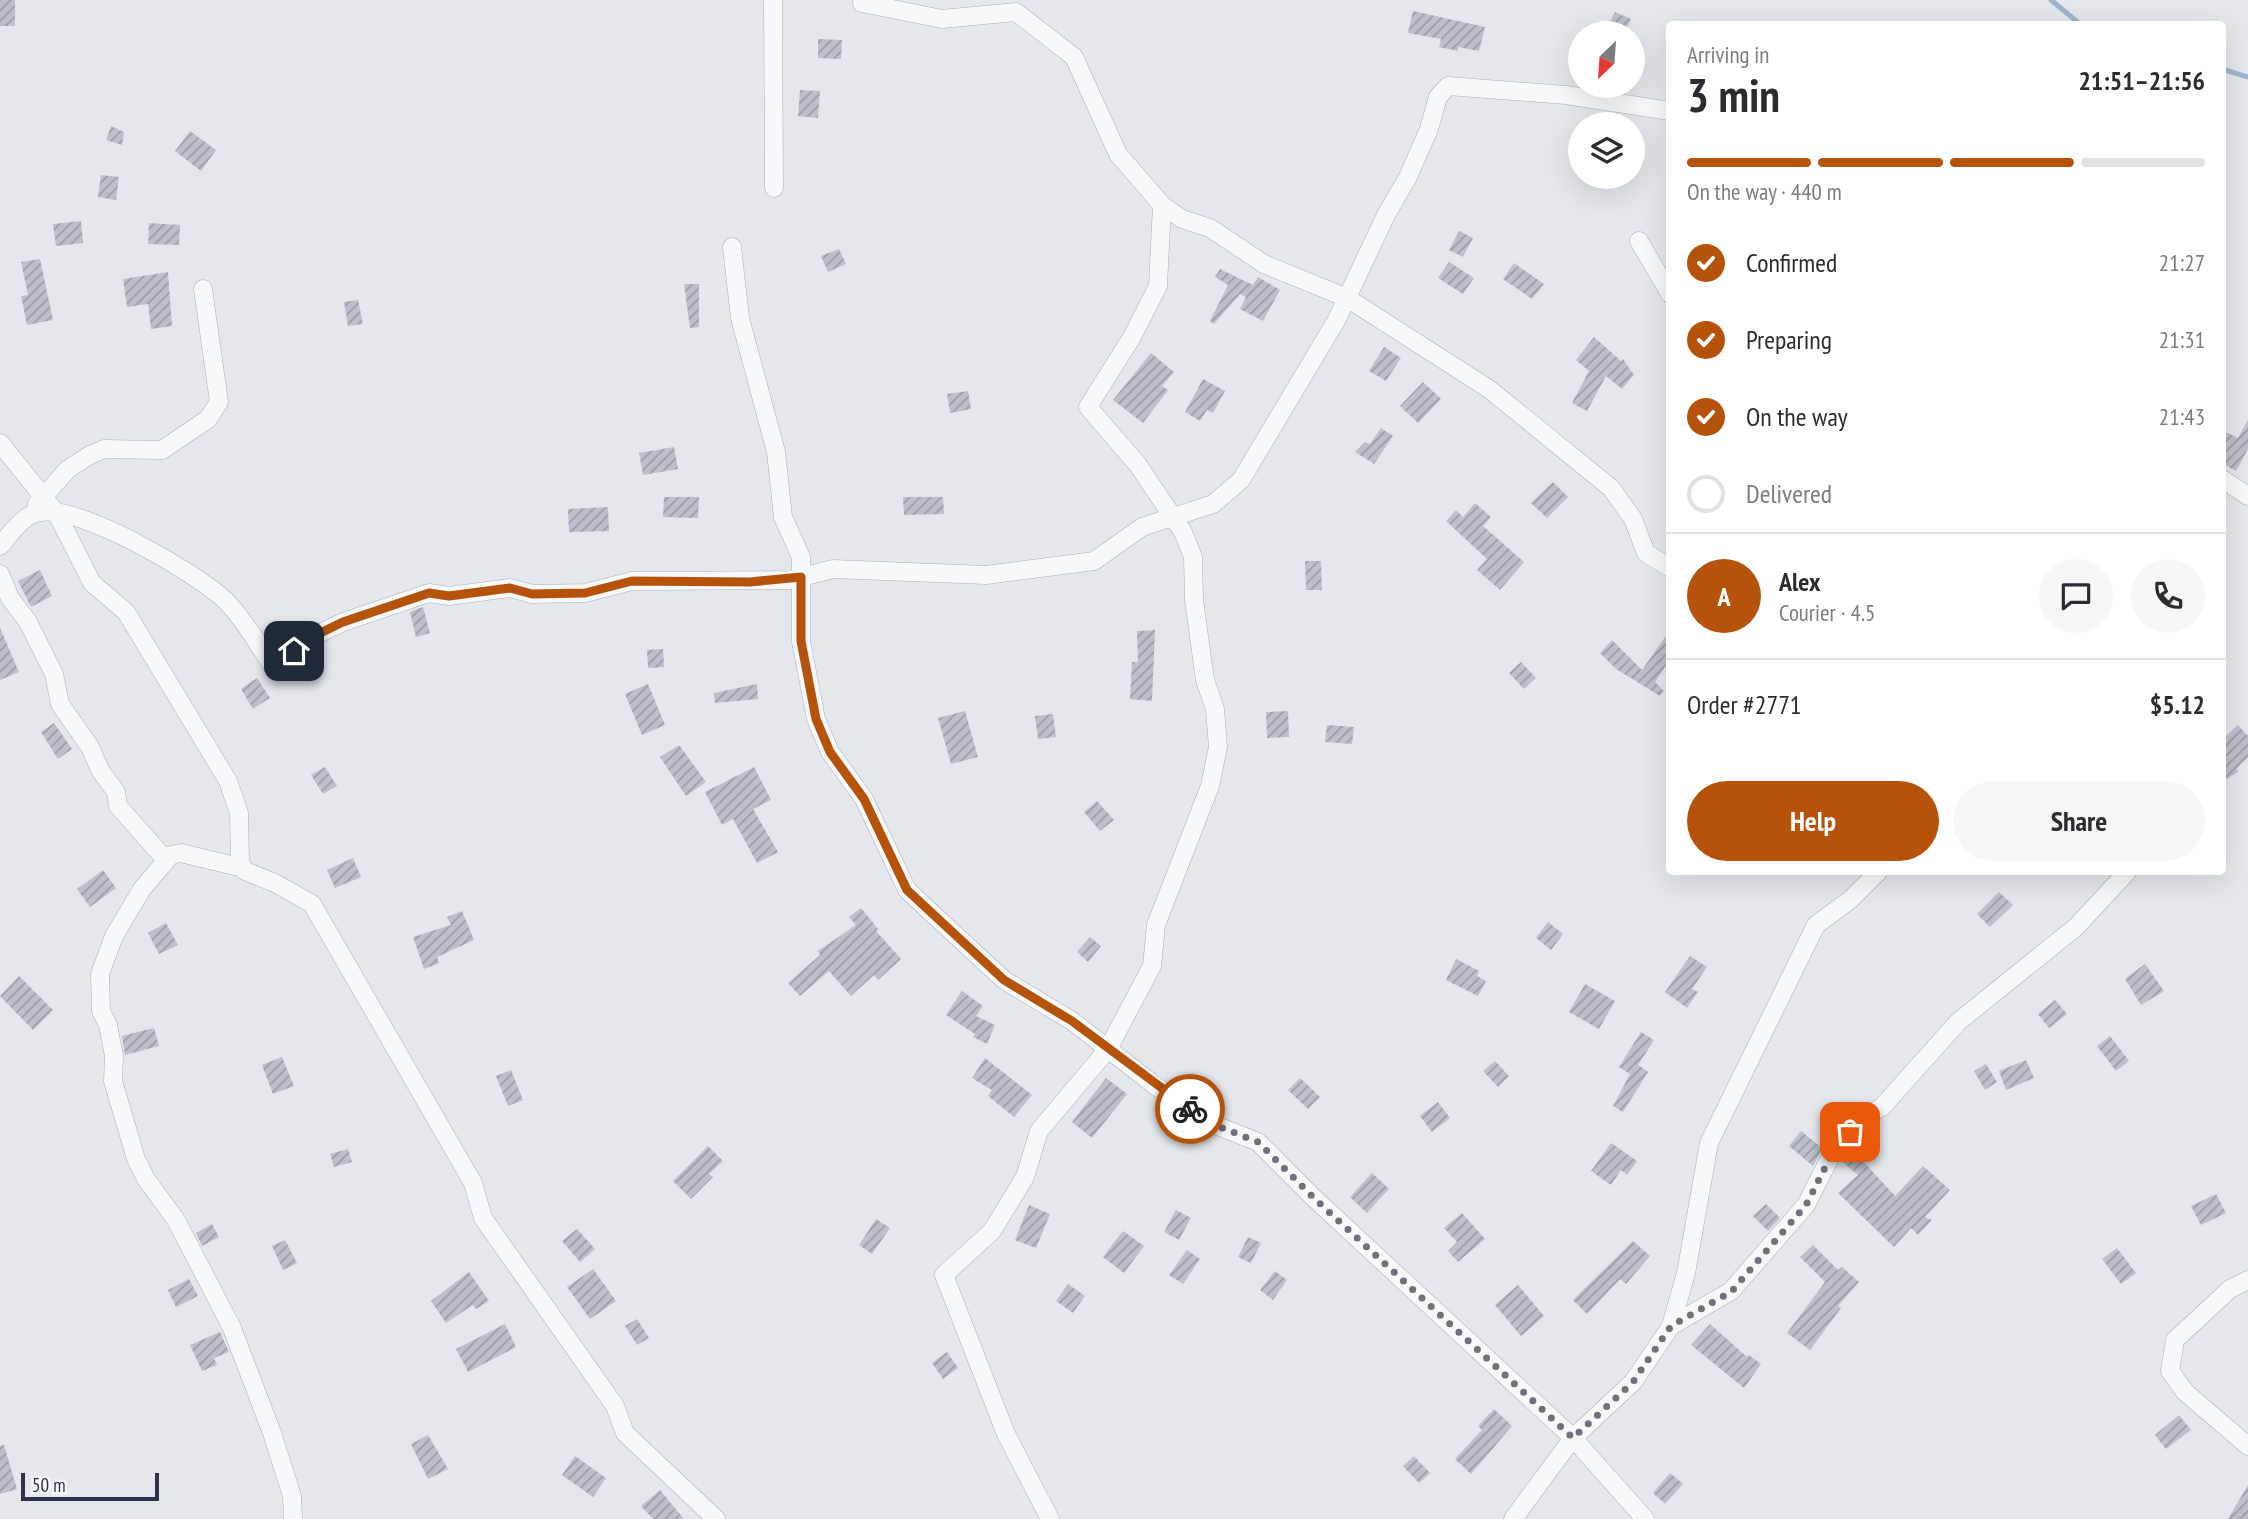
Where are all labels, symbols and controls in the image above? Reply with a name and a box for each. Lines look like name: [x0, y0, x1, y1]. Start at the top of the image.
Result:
north arrow: [1568, 21, 1645, 98]
map controls: [1568, 21, 1645, 189]
text: Arriving in: [1687, 40, 1769, 69]
text: 21:51–21:56: [2078, 64, 2205, 97]
text: 3 min: [1687, 65, 1780, 125]
button: layers: [1568, 112, 1645, 189]
text: On the way · 440 m: [1687, 177, 1842, 206]
icon: check: [1687, 244, 1725, 282]
text: Confirmed: [1746, 246, 1837, 279]
text: 21:27: [2159, 248, 2205, 277]
icon: check: [1687, 321, 1725, 359]
text: Preparing: [1746, 323, 1832, 356]
text: 21:31: [2159, 325, 2205, 354]
icon: check: [1687, 398, 1725, 436]
text: On the way: [1746, 400, 1848, 433]
text: 21:43: [2159, 402, 2205, 431]
text: Delivered: [1746, 477, 1832, 510]
button: chat: [2039, 559, 2113, 633]
button: phone: [2131, 559, 2205, 633]
text: Alex: [1779, 565, 1820, 598]
text: A: [1717, 580, 1731, 613]
text: Courier · 4.5: [1779, 598, 1875, 627]
pin: [264, 621, 324, 681]
icon: home: [275, 632, 313, 670]
text: Order #2771: [1687, 688, 1802, 721]
text: $5.12: [2150, 688, 2205, 721]
button: Help: [1687, 781, 1939, 861]
button: Share: [1953, 781, 2205, 861]
courier: [1155, 1074, 1225, 1144]
icon: bike: [1171, 1090, 1209, 1128]
pin: [1820, 1102, 1880, 1162]
icon: bag: [1831, 1113, 1869, 1151]
scale bar: [21, 1470, 159, 1502]
text: 50 m: [32, 1473, 66, 1497]

